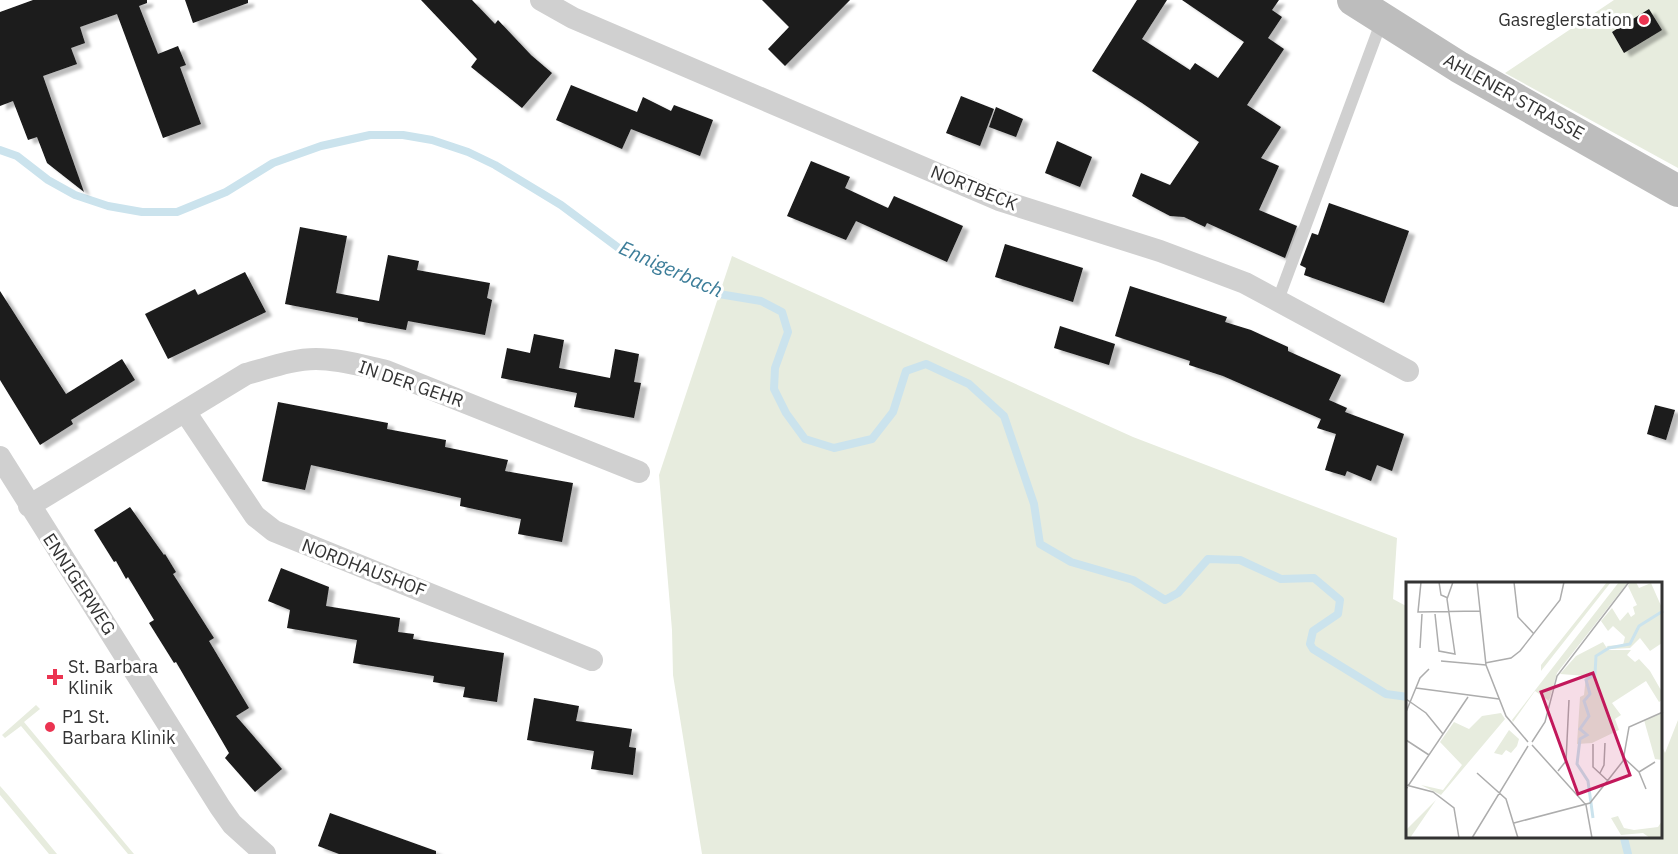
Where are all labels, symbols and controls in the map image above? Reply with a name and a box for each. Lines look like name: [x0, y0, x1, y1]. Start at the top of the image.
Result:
place label: Gasreglerstation: [1498, 8, 1632, 31]
marker: Gasreglerstation: [1637, 13, 1651, 27]
street label: AHLENER STRASSE: [1440, 48, 1589, 145]
street label: NORTBECK: [927, 160, 1022, 216]
water label: Ennigerbach: [615, 234, 727, 303]
street label: IN DER GEHR: [356, 355, 467, 412]
street label: ENNIGERWEG: [38, 529, 121, 639]
street label: NORDHAUSHOF: [299, 533, 430, 602]
inset map: [1406, 582, 1663, 839]
place label: St. Barbara Klinik: [68, 655, 158, 699]
marker: St. Barbara Klinik: [46, 668, 64, 686]
place label: P1 St. Barbara Klinik: [62, 705, 176, 749]
marker: P1 St. Barbara Klinik: [43, 720, 57, 734]

